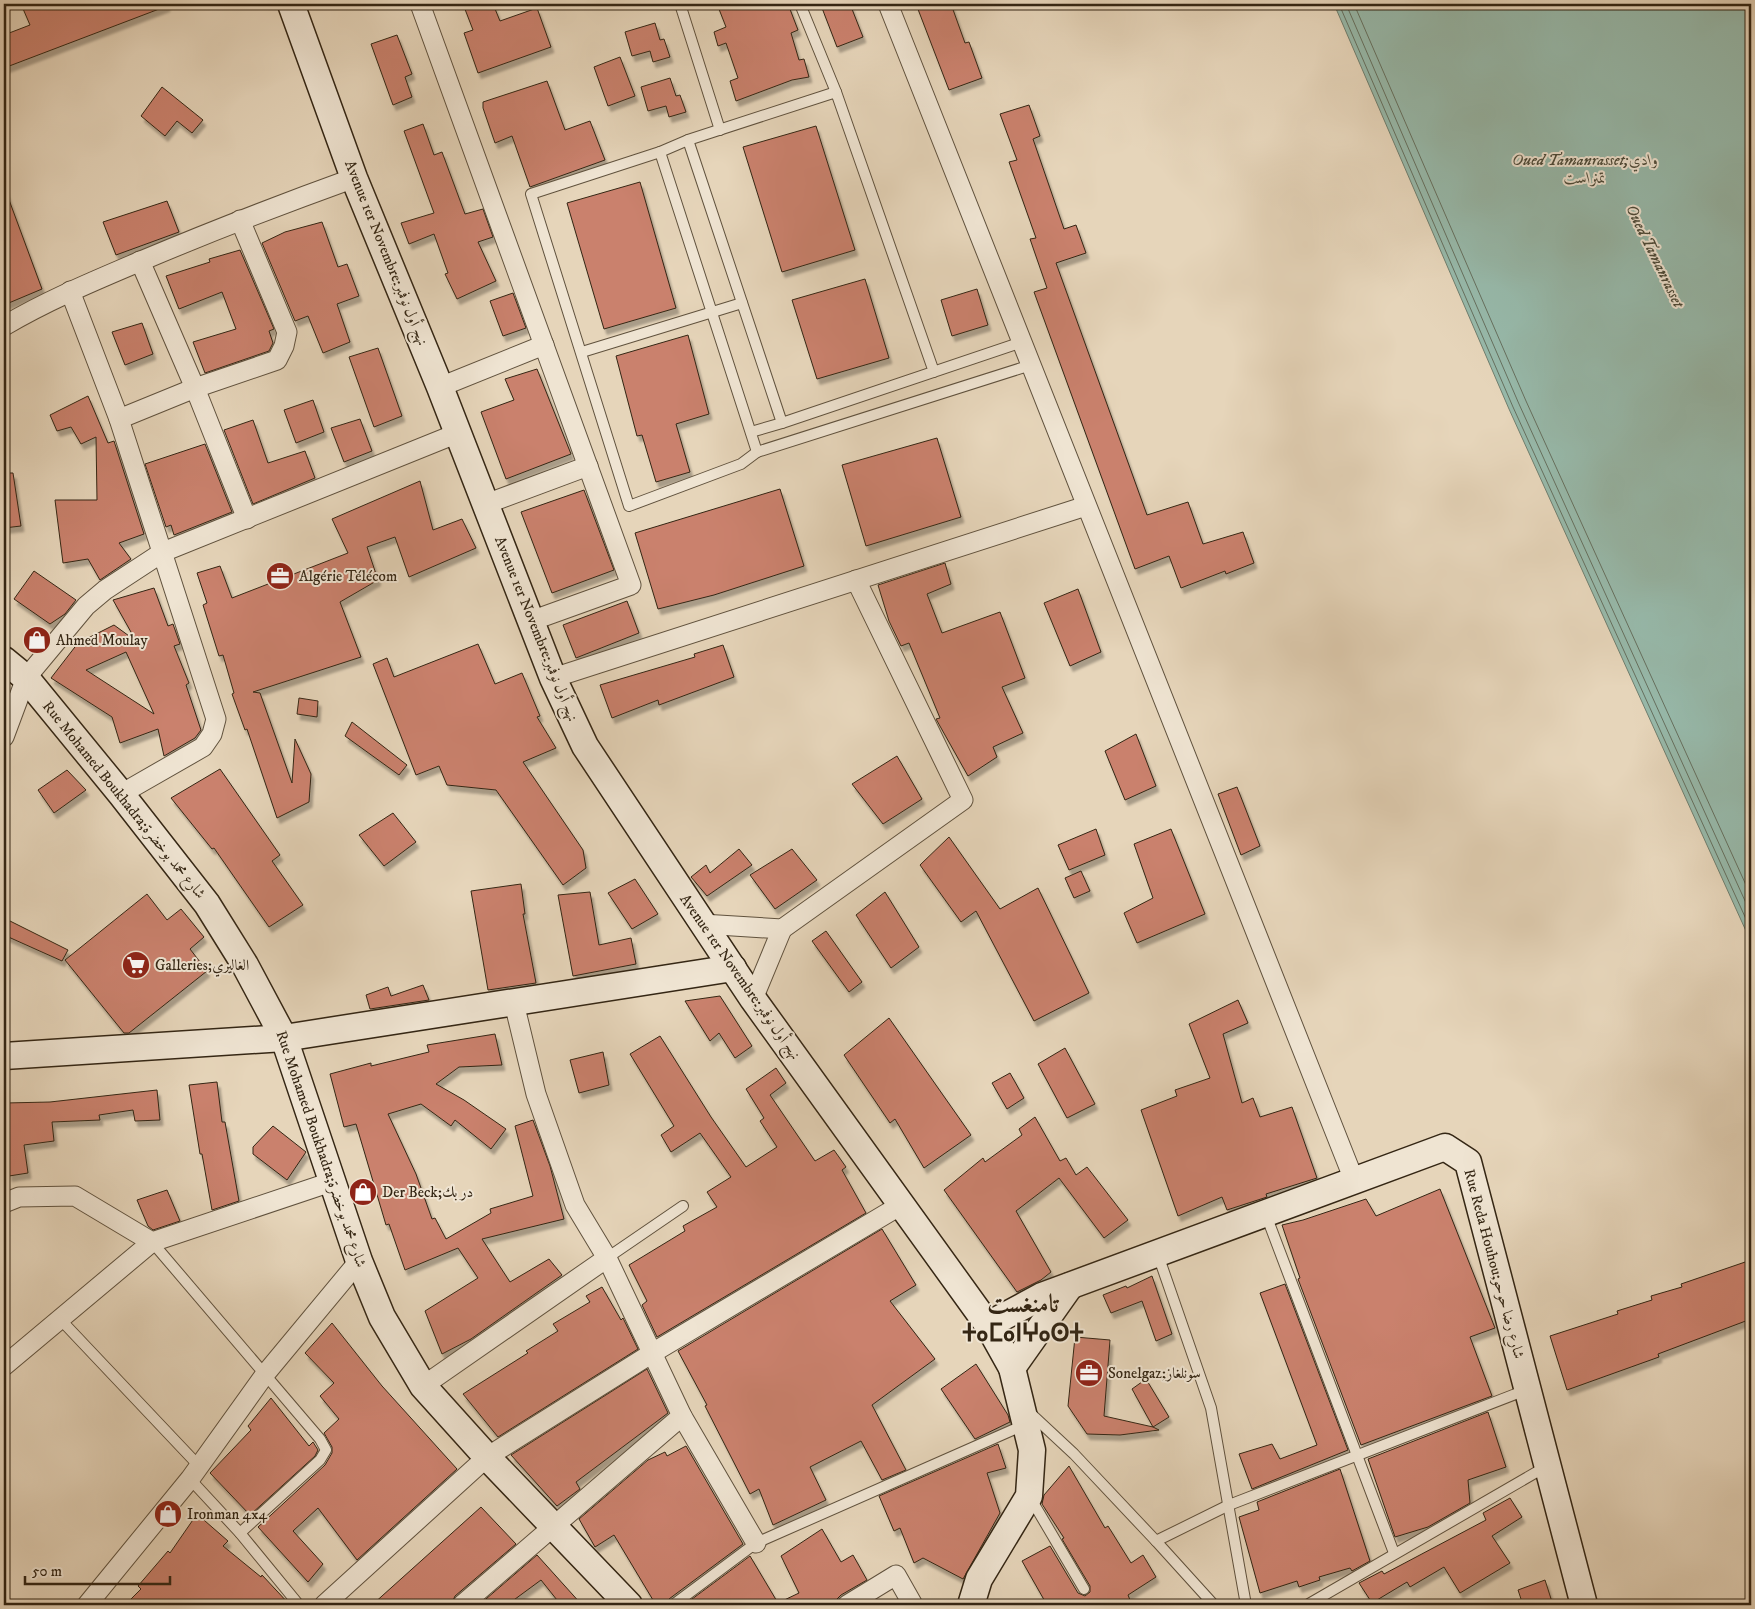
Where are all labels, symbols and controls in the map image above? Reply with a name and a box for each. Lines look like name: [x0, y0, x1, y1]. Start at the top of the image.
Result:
water label: Oued Tamanrasset;وادي تمنراست: [1512, 150, 1658, 188]
street label: Avenue 1er Novembre;نهج أول نوفمبر: [336, 157, 434, 350]
water label: Oued Tamanrasset: [1621, 201, 1689, 312]
street label: Avenue 1er Novembre;نهج أول نوفمبر: [486, 533, 584, 726]
office icon: Algérie Télécom: [265, 561, 295, 591]
place label: Algérie Télécom: [299, 567, 397, 586]
shop icon: Ahmed Moulay: [22, 625, 52, 655]
place label: Ahmed Moulay: [56, 631, 148, 650]
street label: Rue Mohamed Boukhadra;شارع محمد بوخضرة: [36, 697, 210, 905]
street label: Avenue 1er Novembre;نهج أول نوفمبر: [672, 889, 806, 1066]
supermarket icon: Galleries;الغاليري: [121, 950, 151, 980]
place label: Galleries;الغاليري: [155, 956, 249, 977]
street label: Rue Mohamed Boukhadra;شارع محمد بوخضرة: [269, 1028, 371, 1271]
street label: Rue Reda Houhou;شارع رضا حوحو: [1457, 1167, 1529, 1362]
shop icon: Der Beck;در بك: [348, 1177, 378, 1207]
place label: Der Beck;در بك: [382, 1183, 473, 1202]
district label: تامنغست ⵜⴰⵎⴰⵏⵖⴰⵙⵜ: [963, 1289, 1084, 1349]
office icon: Sonelgaz;سونلغاز: [1074, 1358, 1104, 1388]
place label: Sonelgaz;سونلغاز: [1108, 1364, 1201, 1383]
shop icon: Ironman 4x4: [153, 1499, 183, 1529]
place label: Ironman 4x4: [187, 1505, 268, 1524]
scale bar: [25, 1554, 170, 1586]
text: 50 m: [32, 1562, 62, 1581]

